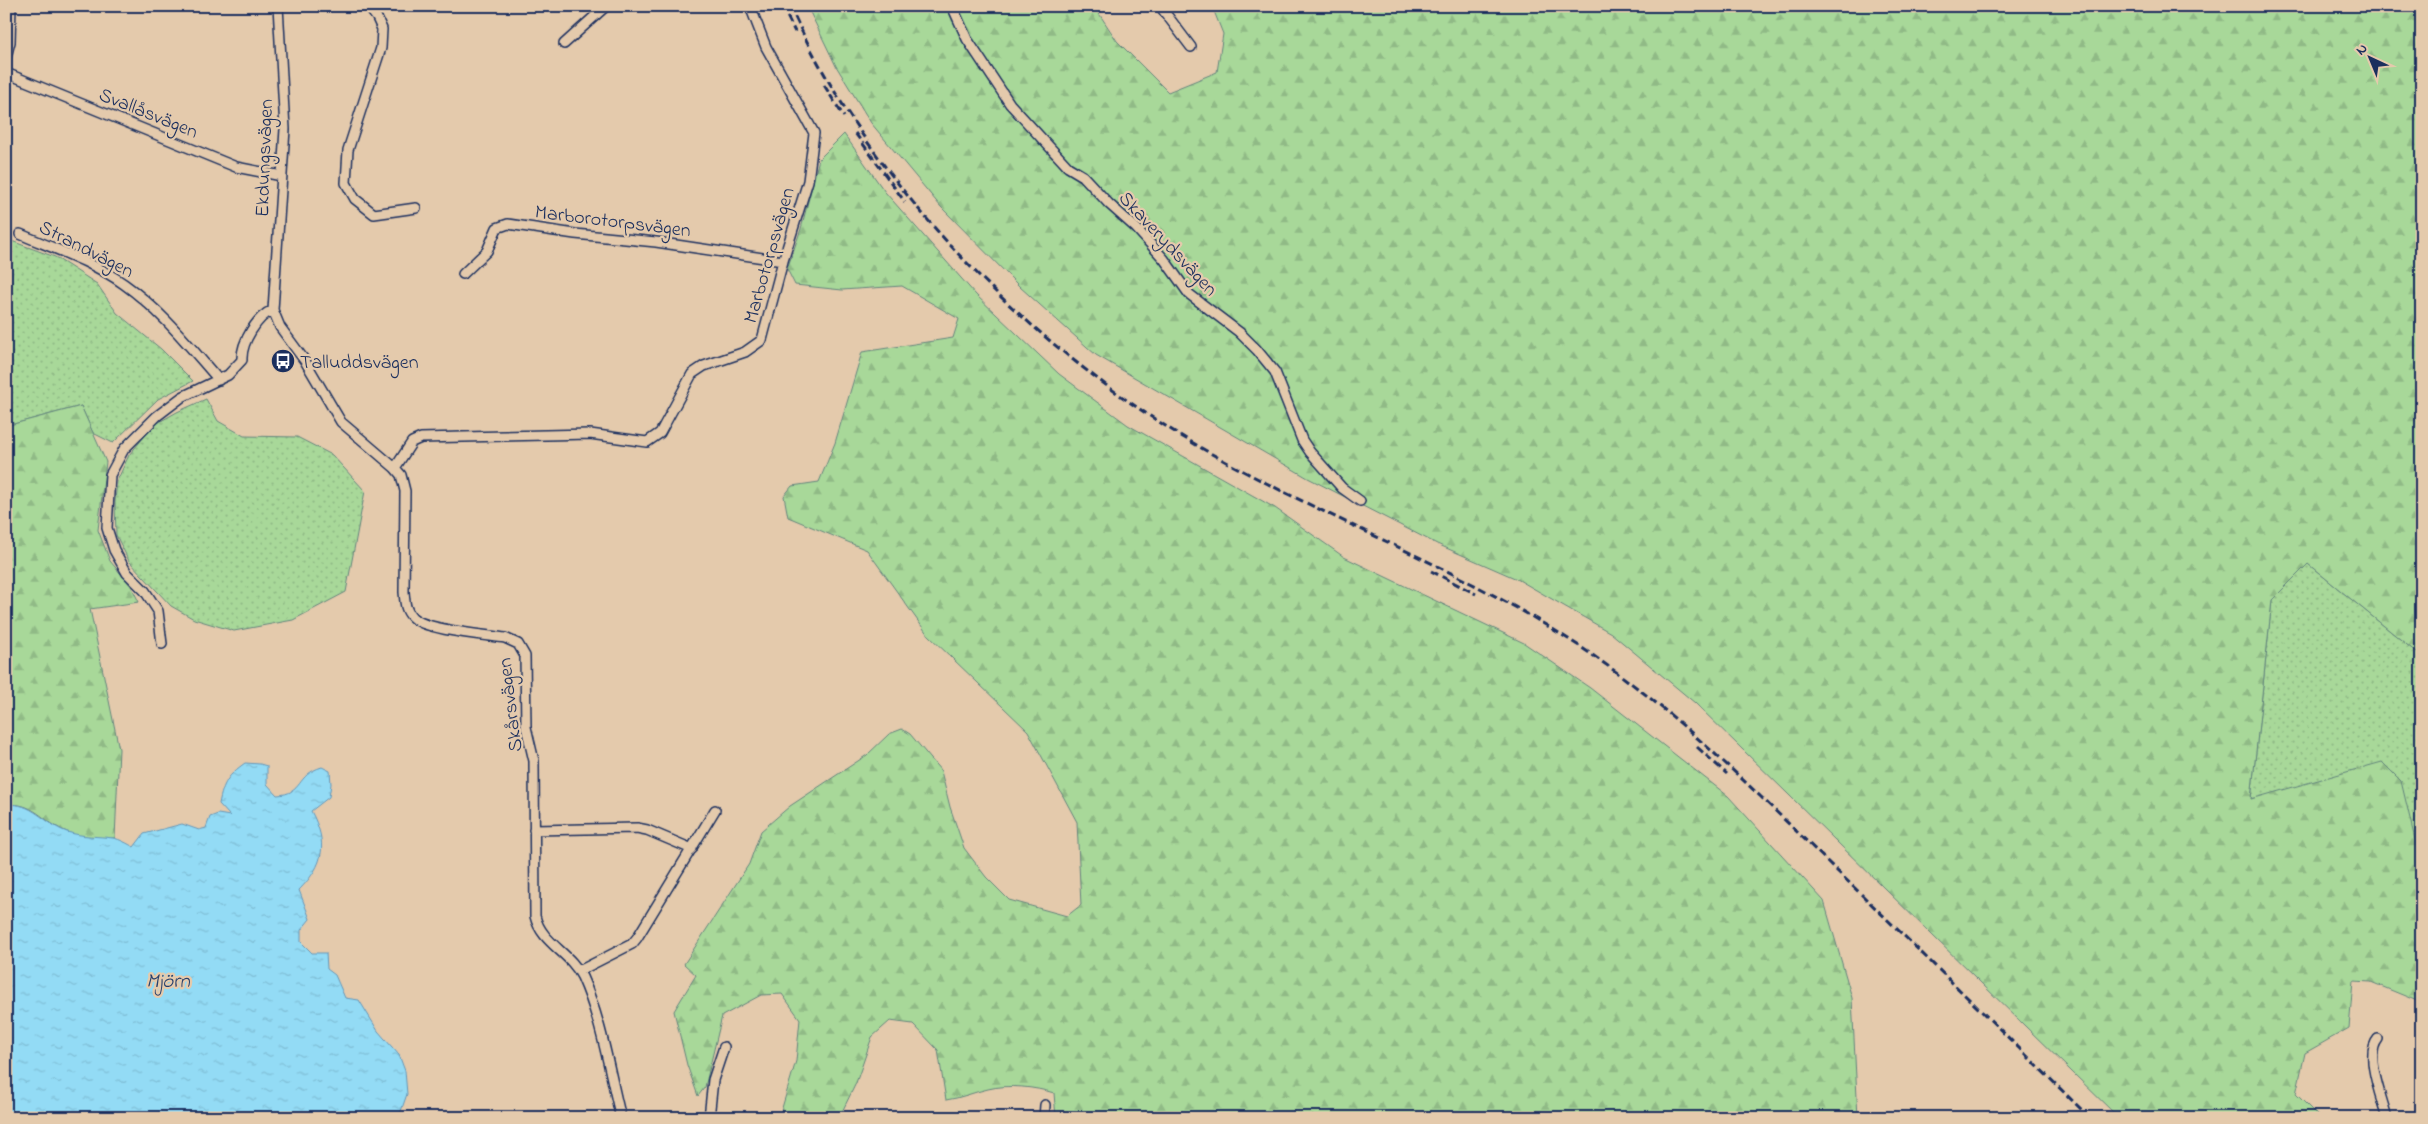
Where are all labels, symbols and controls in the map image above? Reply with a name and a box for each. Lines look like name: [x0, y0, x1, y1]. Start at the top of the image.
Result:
north arrow: [2346, 32, 2396, 82]
text: N: [2351, 39, 2373, 61]
street label: Svallåsvägen: [94, 81, 202, 148]
street label: Ekdungsvägen: [249, 98, 283, 218]
street label: Marbotorpsvägen: [737, 184, 805, 327]
street label: Skaverydsvägen: [1110, 186, 1224, 305]
street label: Marborotorpsvägen: [533, 199, 692, 247]
street label: Strandvägen: [33, 214, 139, 288]
bus stop icon: Talluddsvägen: [270, 348, 296, 374]
place label: Talluddsvägen: [300, 349, 419, 379]
street label: Skårsvägen: [491, 656, 533, 753]
water label: Mjörn: [146, 967, 191, 997]

